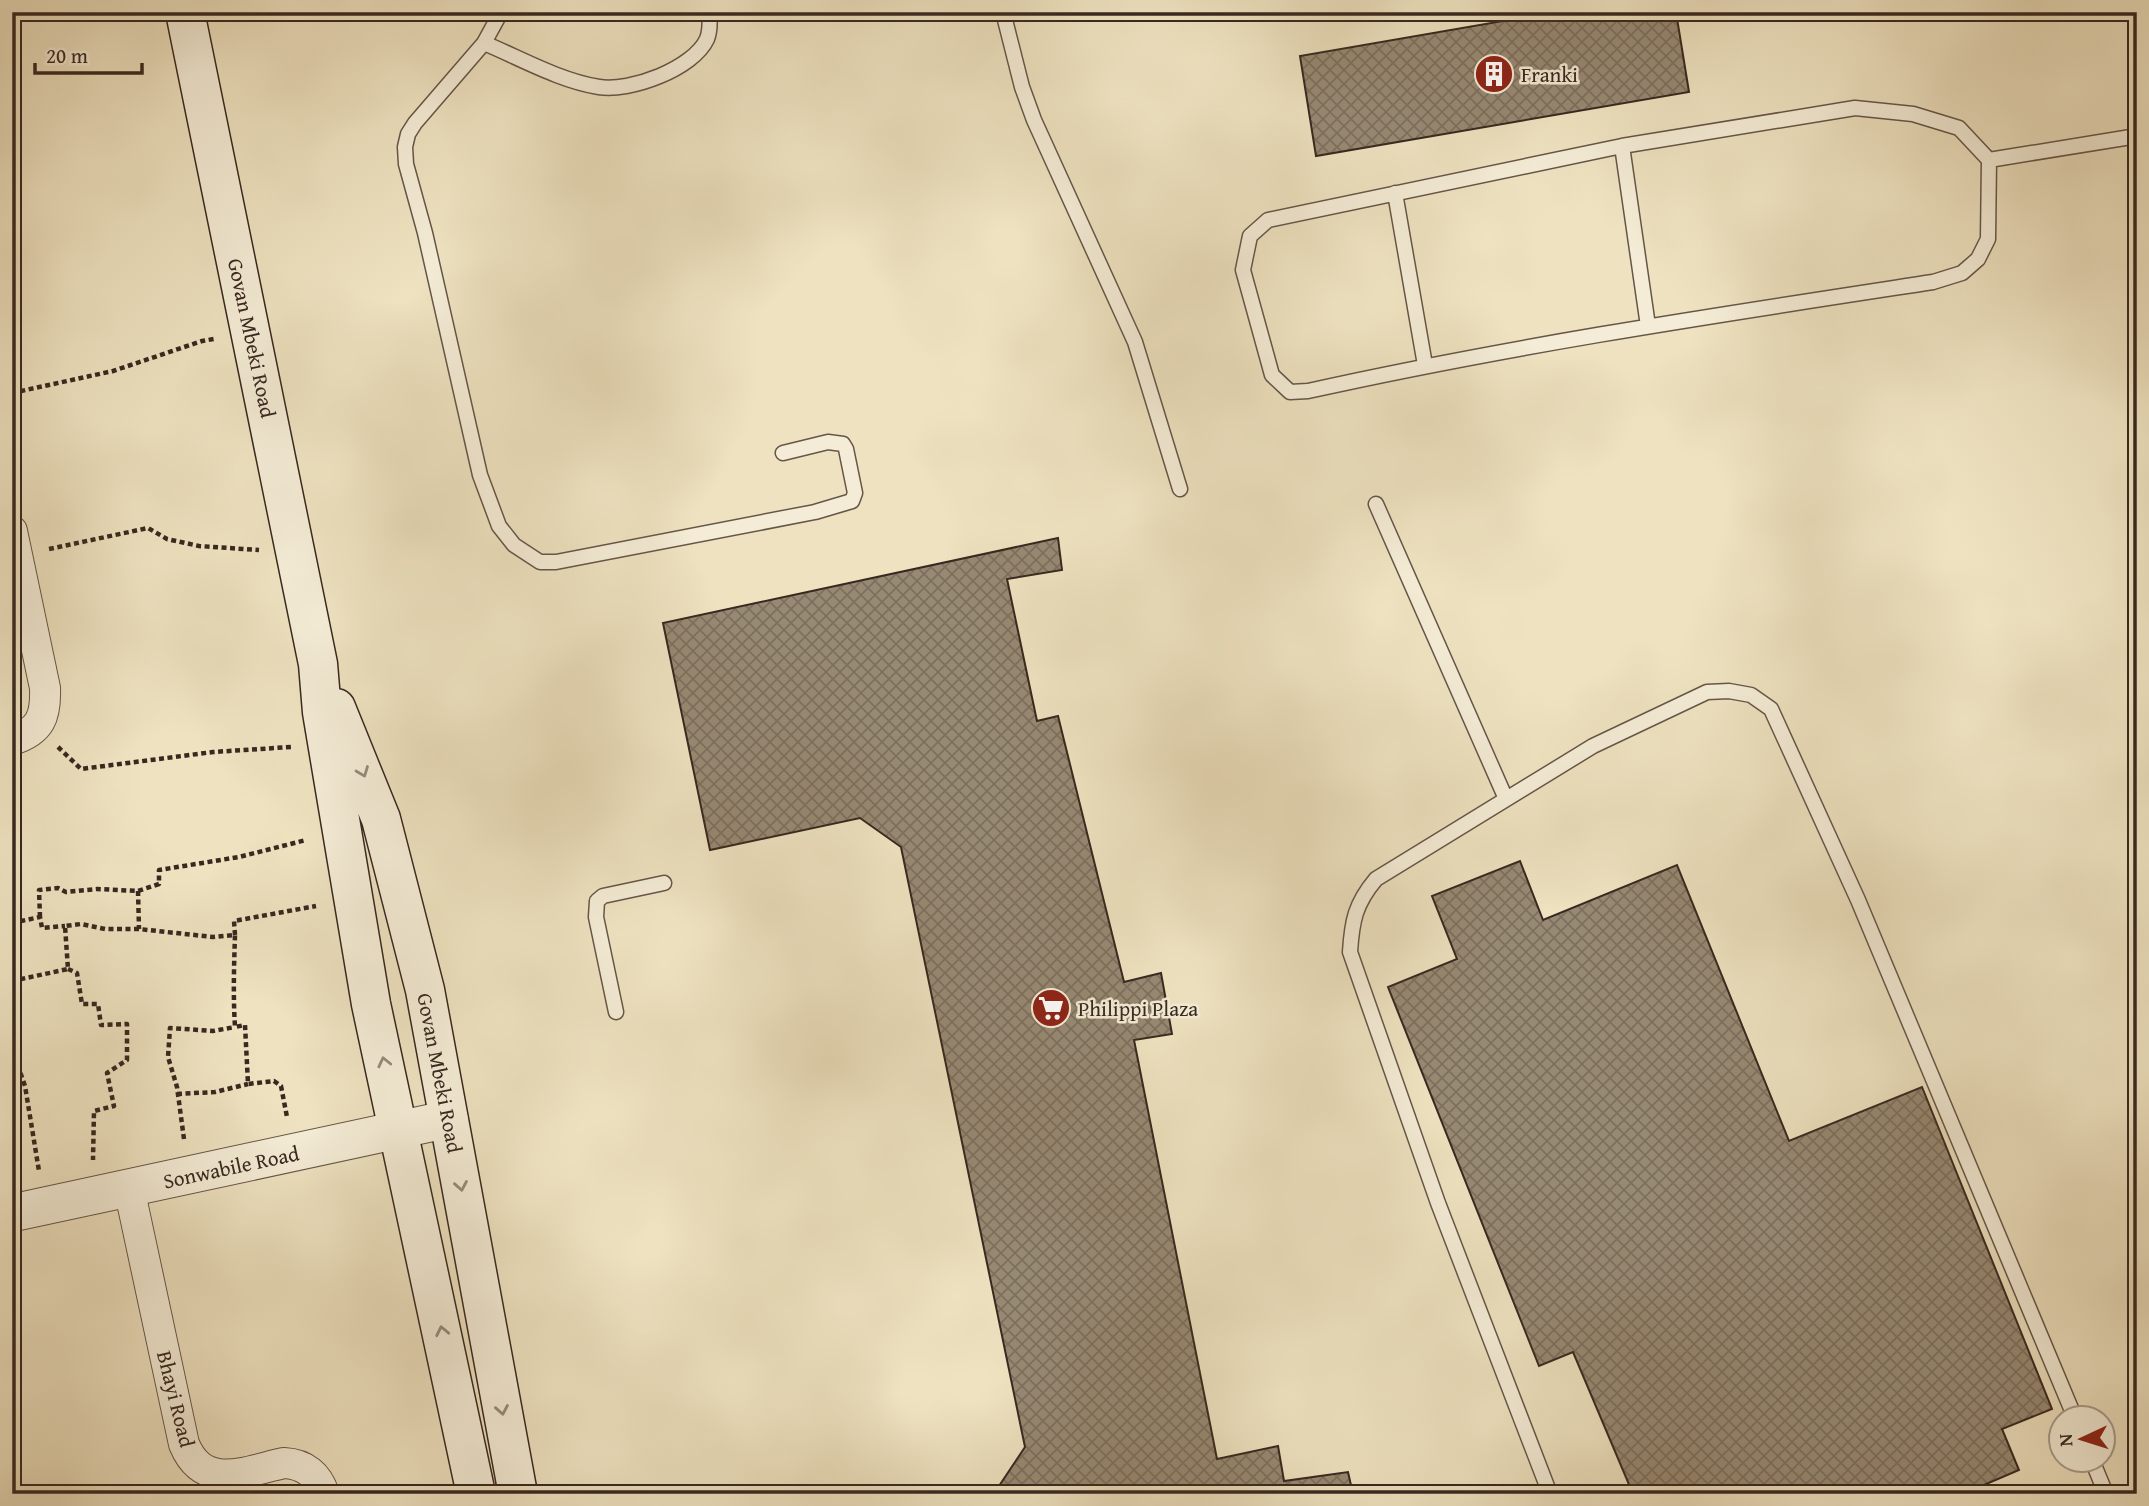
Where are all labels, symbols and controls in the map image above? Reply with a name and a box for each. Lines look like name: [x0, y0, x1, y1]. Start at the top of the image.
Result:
scale bar: [35, 32, 142, 76]
text: 20 m: [46, 40, 88, 71]
building icon: Franki: [1473, 53, 1515, 95]
place label: Franki: [1521, 59, 1578, 90]
street label: Govan Mbeki Road: [220, 255, 284, 421]
one-way arrow: [355, 765, 369, 778]
supermarket icon: Philippi Plaza: [1030, 987, 1072, 1029]
street label: Govan Mbeki Road: [409, 990, 471, 1156]
place label: Philippi Plaza: [1078, 993, 1198, 1024]
one-way arrow: [377, 1056, 392, 1068]
street label: Sonwabile Road: [160, 1137, 303, 1197]
one-way arrow: [453, 1180, 468, 1192]
one-way arrow: [435, 1325, 450, 1337]
street label: Bhayi Road: [149, 1347, 203, 1451]
one-way arrow: [494, 1404, 509, 1416]
north arrow: [2048, 1404, 2118, 1474]
text: N: [2051, 1433, 2079, 1447]

